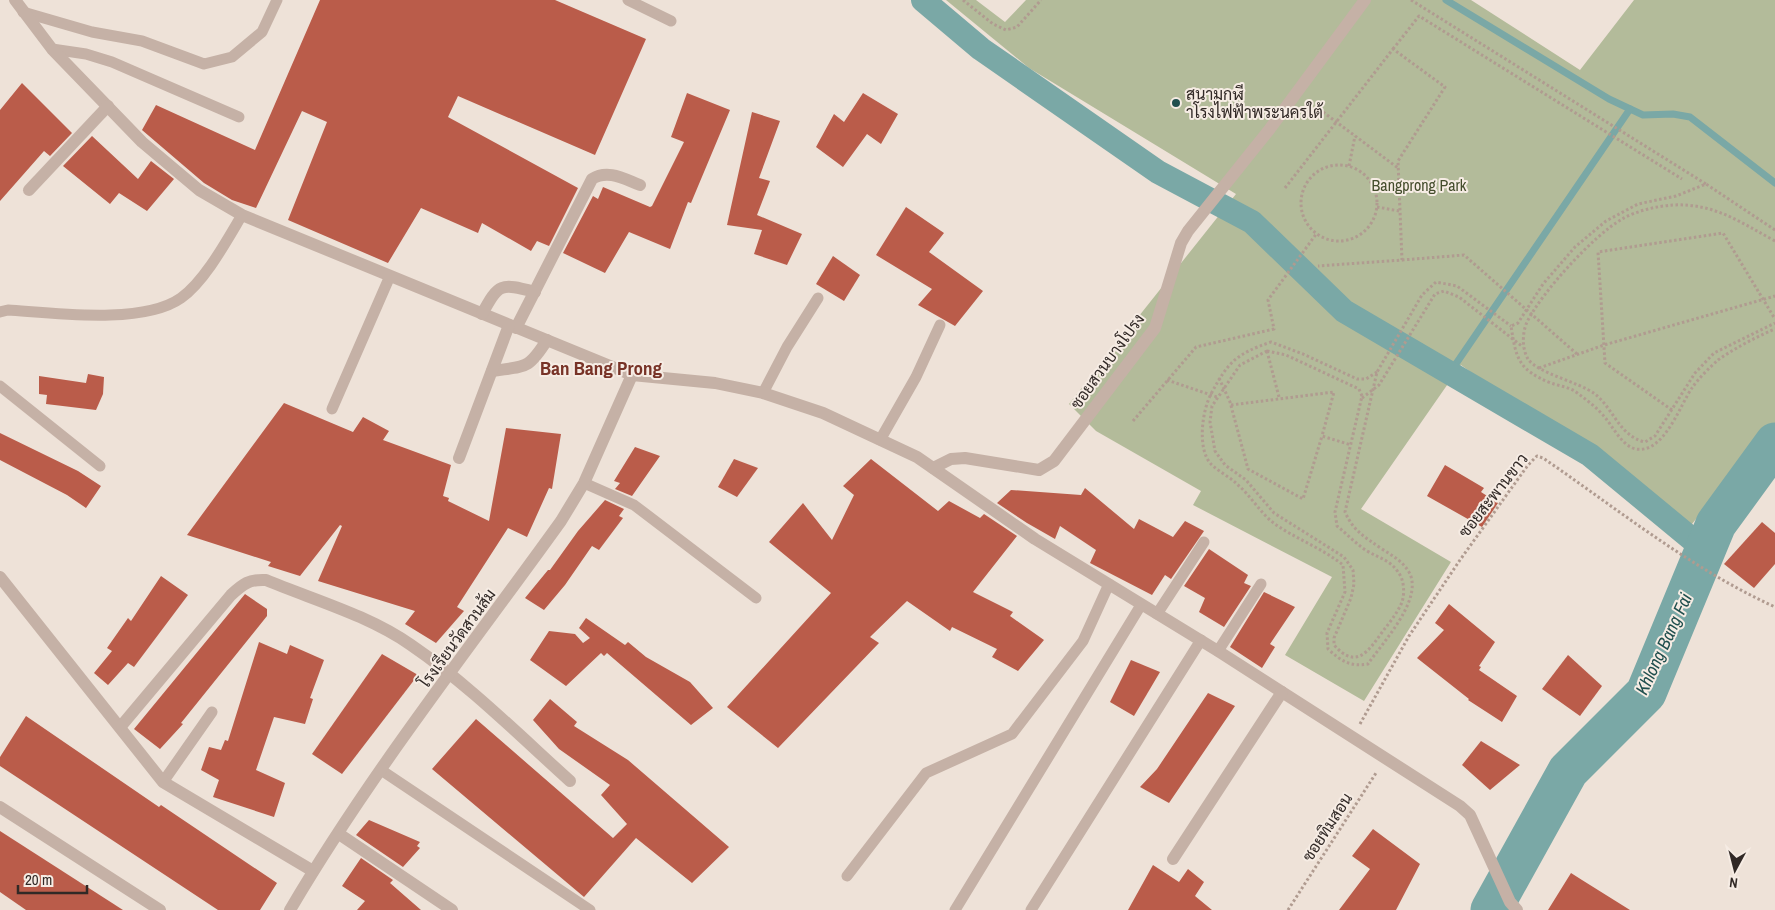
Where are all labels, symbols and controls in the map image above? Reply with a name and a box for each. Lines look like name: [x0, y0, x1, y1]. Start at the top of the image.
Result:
place label: สนามกฬี าโรงไฟฟ้าพระนครใต้: [1186, 83, 1324, 123]
marker: สนามกฬี าโรงไฟฟ้าพระนครใต้: [1170, 97, 1182, 109]
park label: Bangprong Park: [1372, 174, 1467, 196]
street label: ซอยสวนบางโปรง: [1065, 309, 1149, 413]
district label: Ban Bang Prong: [540, 355, 663, 381]
street label: ซอยสะพานขาว: [1453, 448, 1533, 542]
street label: โรงเรียนวัดสวนส้ม: [413, 584, 500, 693]
water label: Khlong Bang Fai: [1629, 589, 1698, 699]
street label: ซอยทิมสอน: [1297, 788, 1357, 866]
north arrow: [1710, 845, 1760, 895]
scale bar: [18, 862, 86, 894]
text: 20 m: [25, 869, 52, 890]
text: N: [1728, 873, 1739, 892]

